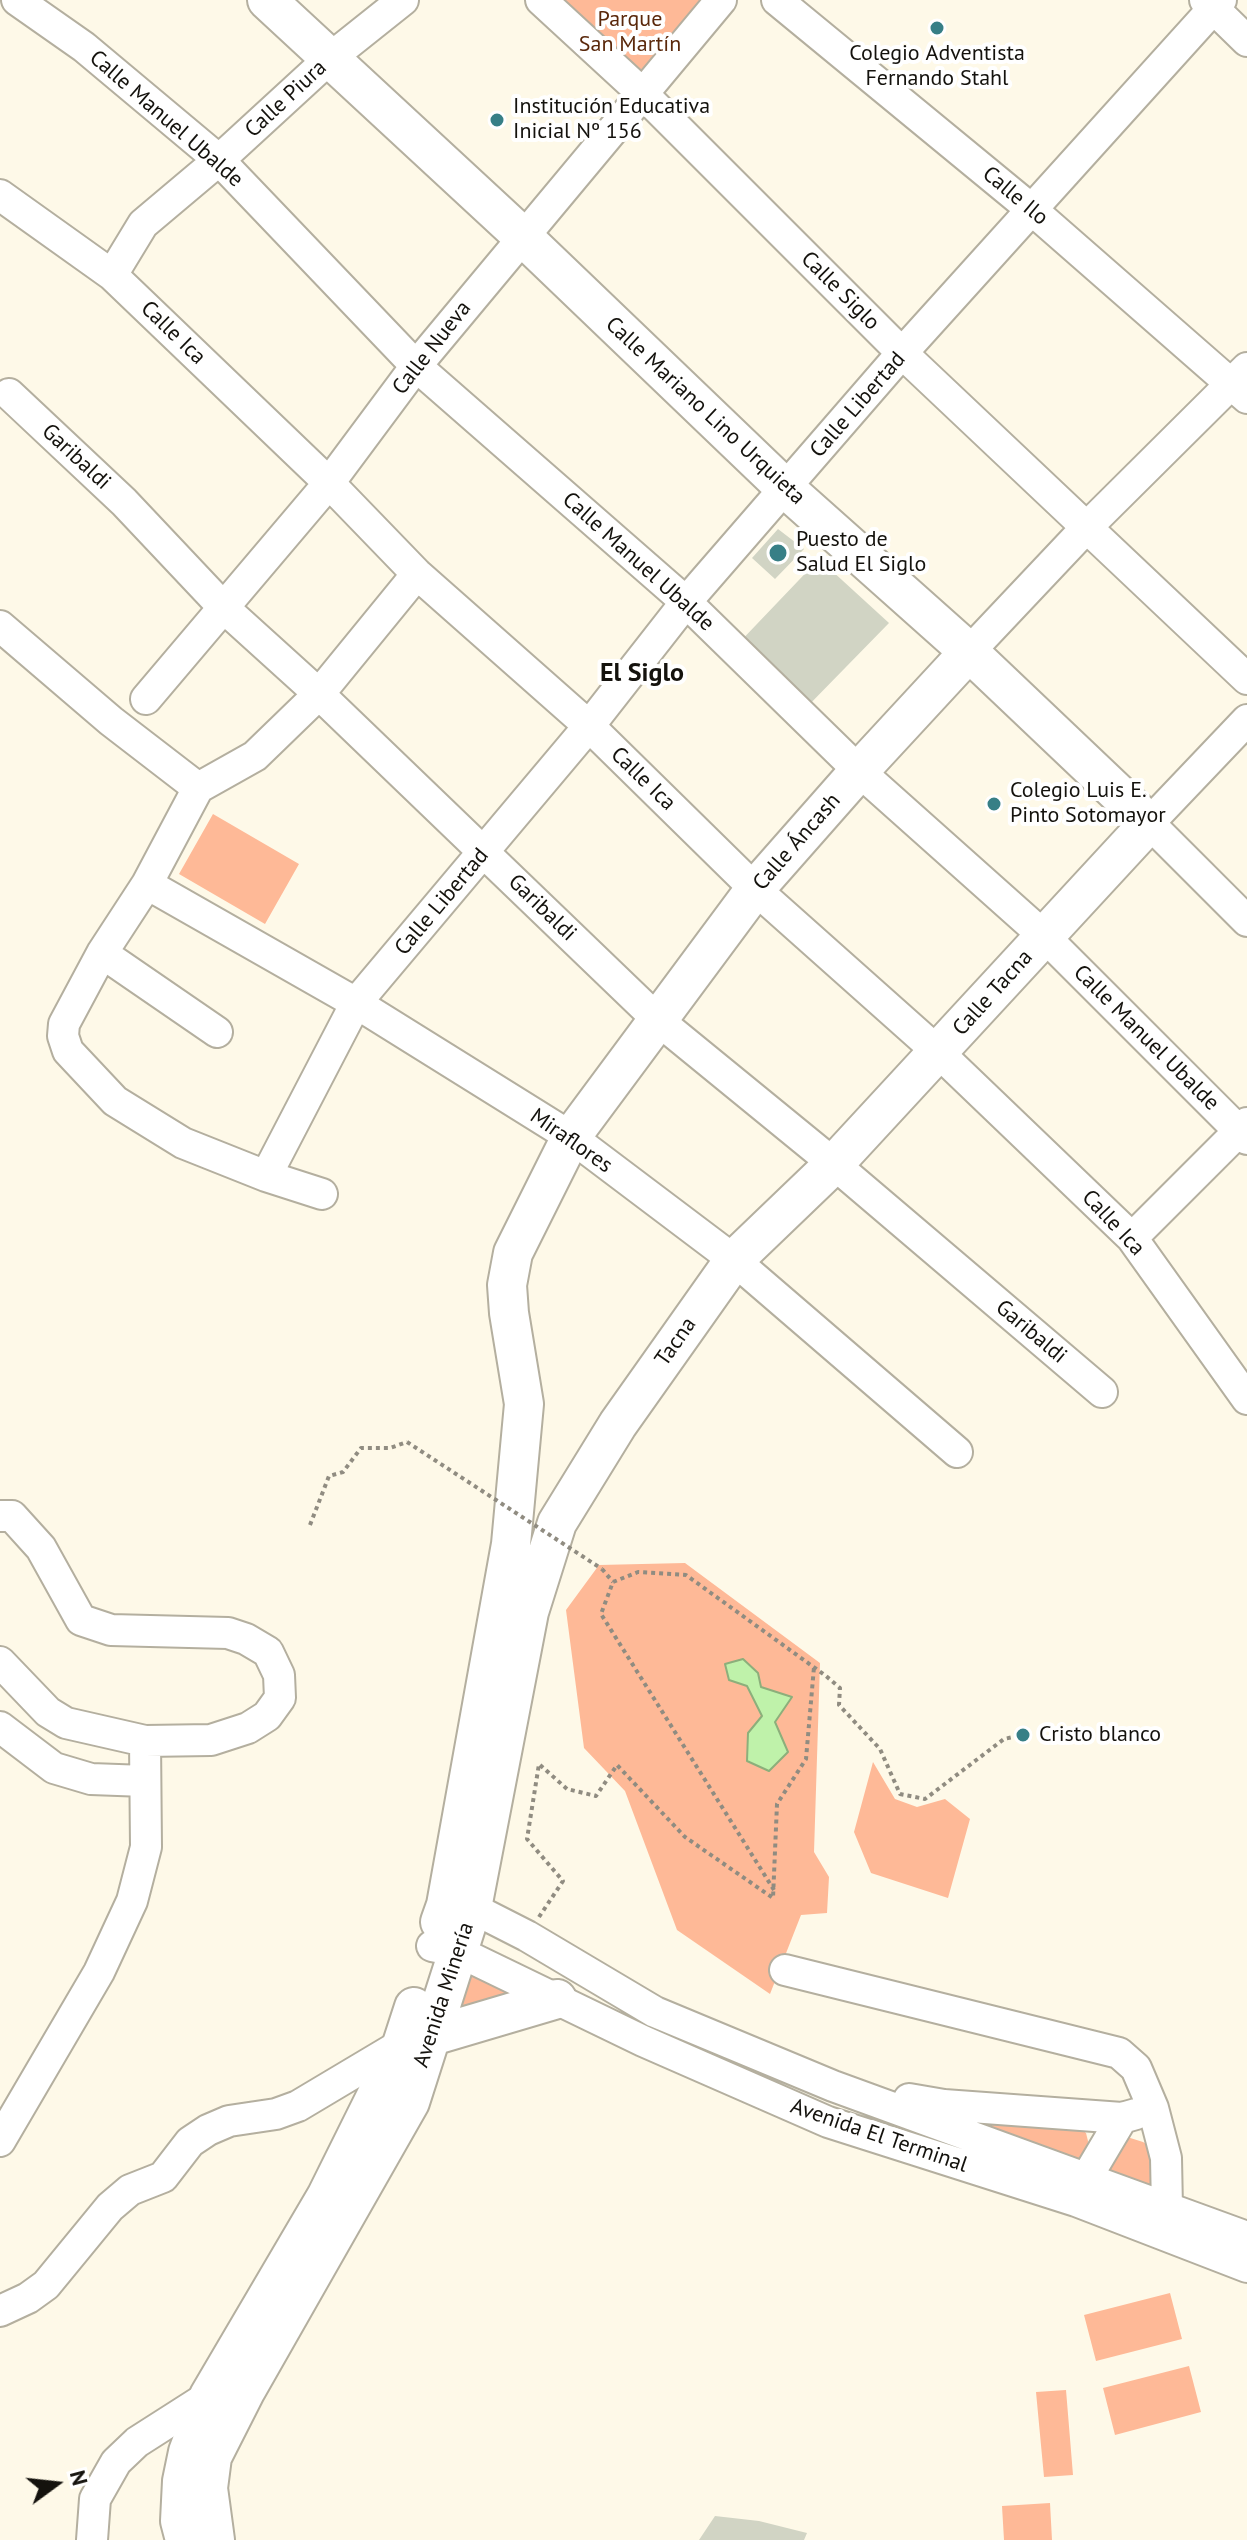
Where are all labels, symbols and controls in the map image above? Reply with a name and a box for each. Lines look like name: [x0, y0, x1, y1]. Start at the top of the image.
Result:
park label: Parque San Martín: [579, 7, 681, 58]
marker: Colegio Adventista Fernando Stahl: [928, 19, 946, 37]
place label: Colegio Adventista Fernando Stahl: [849, 41, 1025, 92]
street label: Calle Manuel Ubalde: [84, 45, 248, 193]
street label: Calle Piura: [240, 55, 332, 143]
place label: Institución Educativa Inicial Nº 156: [513, 94, 710, 146]
marker: Institución Educativa Inicial Nº 156: [488, 111, 506, 129]
street label: Calle Ilo: [977, 161, 1053, 231]
street label: Calle Siglo: [795, 246, 885, 336]
street label: Calle Ica: [135, 296, 211, 370]
street label: Calle Nueva: [387, 296, 477, 400]
street label: Calle Mariano Lino Urquieta: [600, 312, 810, 510]
street label: Calle Libertad: [805, 347, 911, 463]
street label: Garibaldi: [36, 418, 116, 496]
street label: Calle Manuel Ubalde: [557, 487, 719, 637]
place label: Puesto de Salud El Siglo: [796, 527, 926, 578]
marker: Puesto de Salud El Siglo: [767, 542, 789, 564]
district label: El Siglo: [600, 658, 684, 690]
street label: Calle Ica: [605, 742, 681, 816]
place label: Colegio Luis E. Pinto Sotomayor: [1010, 778, 1166, 830]
street label: Calle Áncash: [748, 788, 846, 896]
marker: Colegio Luis E. Pinto Sotomayor: [985, 795, 1003, 813]
street label: Calle Libertad: [390, 843, 494, 961]
street label: Garibaldi: [502, 869, 582, 947]
street label: Calle Tacna: [947, 945, 1039, 1041]
street label: Calle Manuel Ubalde: [1068, 960, 1224, 1116]
street label: Miraflores: [525, 1103, 617, 1179]
street label: Calle Ica: [1076, 1185, 1150, 1261]
street label: Garibaldi: [990, 1295, 1072, 1369]
street label: Tacna: [650, 1312, 702, 1372]
place label: Cristo blanco: [1039, 1722, 1161, 1748]
marker: Cristo blanco: [1014, 1726, 1032, 1744]
street label: Avenida Minería: [408, 1919, 480, 2071]
street label: Avenida El Terminal: [787, 2093, 971, 2179]
north arrow: [16, 2444, 96, 2524]
text: N: [64, 2467, 95, 2488]

